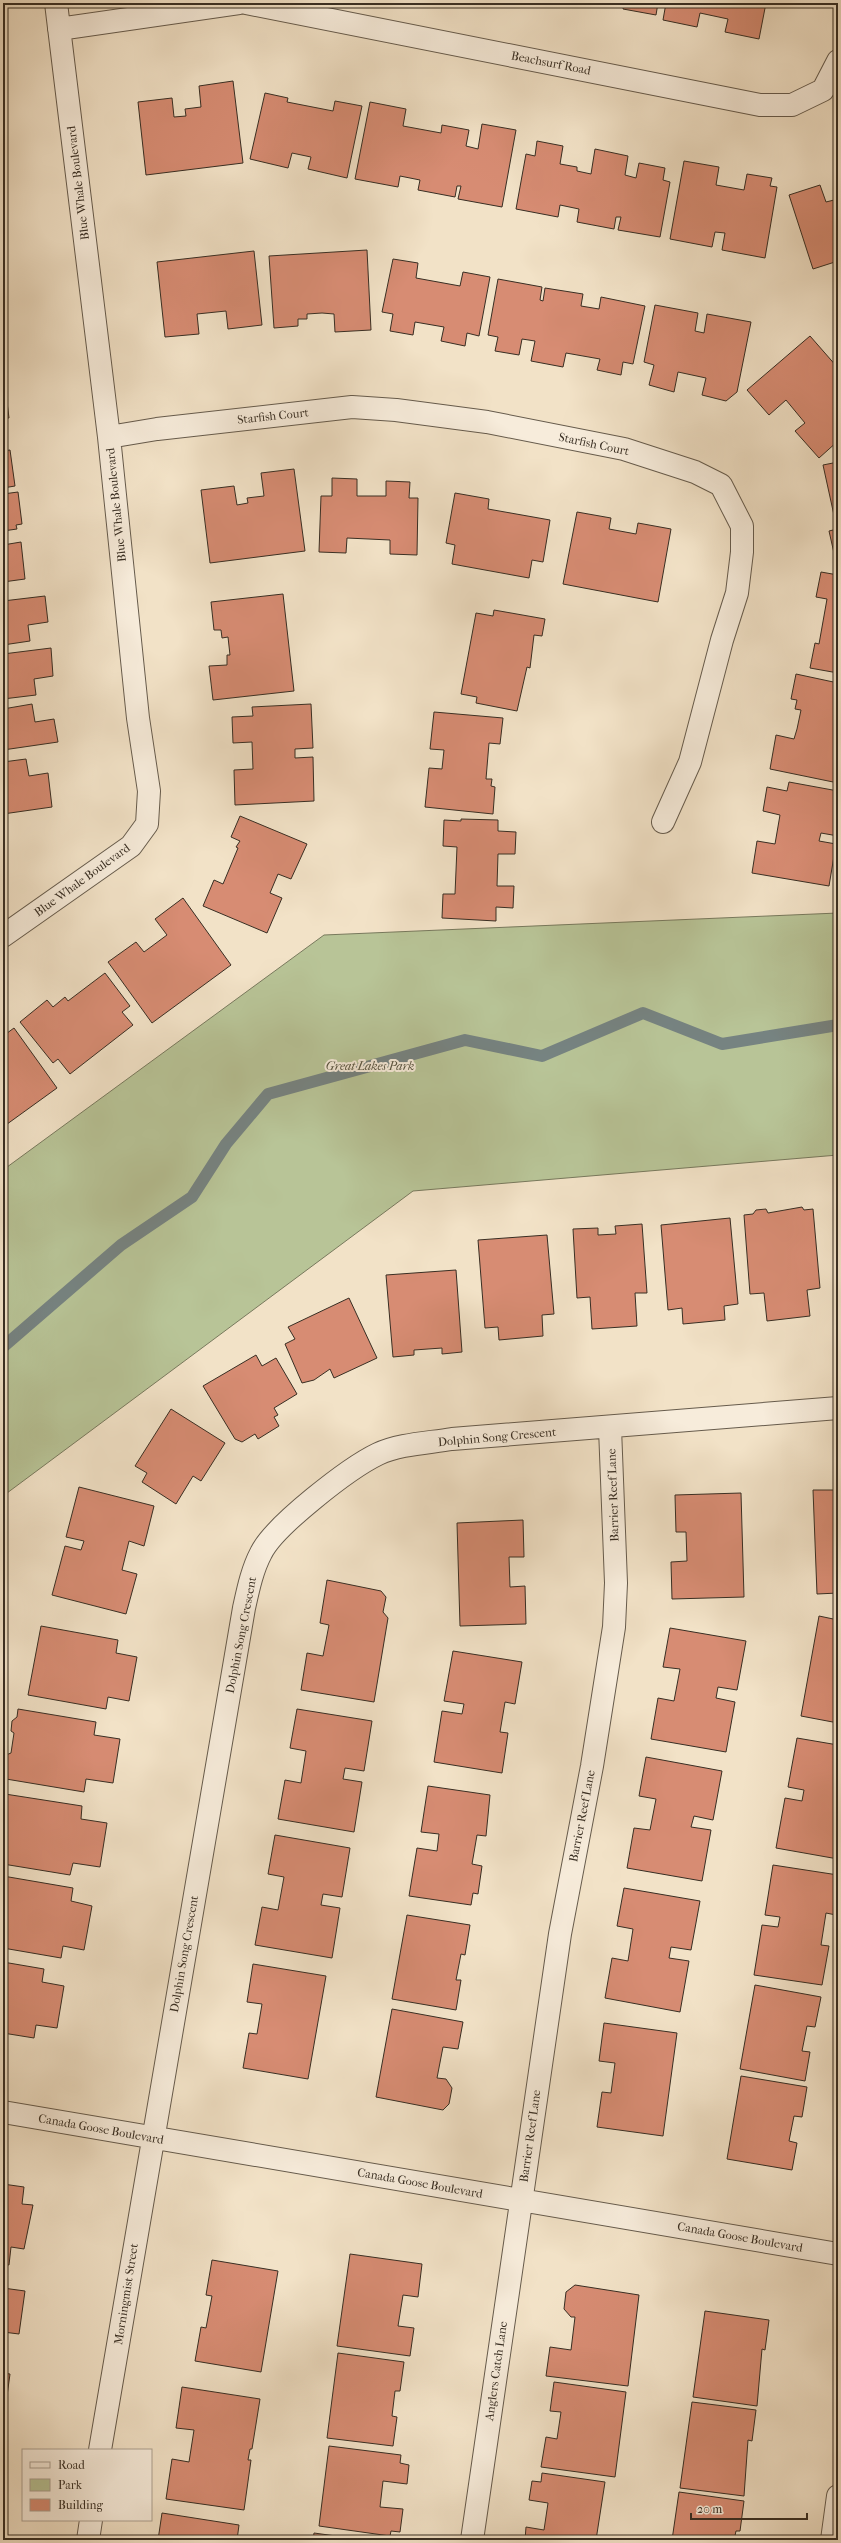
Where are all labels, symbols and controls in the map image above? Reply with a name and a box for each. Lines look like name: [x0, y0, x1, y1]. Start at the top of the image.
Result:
street label: Beachsurf Road: [510, 48, 592, 78]
street label: Blue Whale Boulevard: [64, 125, 92, 241]
street label: Starfish Court: [237, 405, 310, 427]
street label: Starfish Court: [557, 430, 631, 458]
street label: Blue Whale Boulevard: [103, 447, 129, 563]
street label: Blue Whale Boulevard: [32, 840, 133, 919]
park label: Great Lakes Park: [326, 1059, 414, 1073]
street label: Dolphin Song Crescent: [437, 1425, 557, 1449]
street label: Barrier Reef Lane: [604, 1448, 622, 1542]
street label: Dolphin Song Crescent: [223, 1575, 259, 1695]
street label: Barrier Reef Lane: [566, 1769, 598, 1863]
street label: Dolphin Song Crescent: [167, 1894, 201, 2014]
street label: Barrier Reef Lane: [517, 2089, 543, 2183]
street label: Canada Goose Boulevard: [37, 2111, 165, 2147]
street label: Canada Goose Boulevard: [356, 2165, 484, 2201]
street label: Canada Goose Boulevard: [676, 2219, 804, 2255]
street label: Morningmist Street: [111, 2242, 141, 2346]
street label: Anglers Catch Lane: [482, 2320, 510, 2423]
legend: [22, 2449, 152, 2521]
text: Road: [58, 2458, 85, 2472]
text: Park: [58, 2478, 83, 2492]
scale bar: [691, 2495, 807, 2521]
text: Building: [58, 2498, 103, 2512]
text: 20 m: [697, 2502, 722, 2516]

